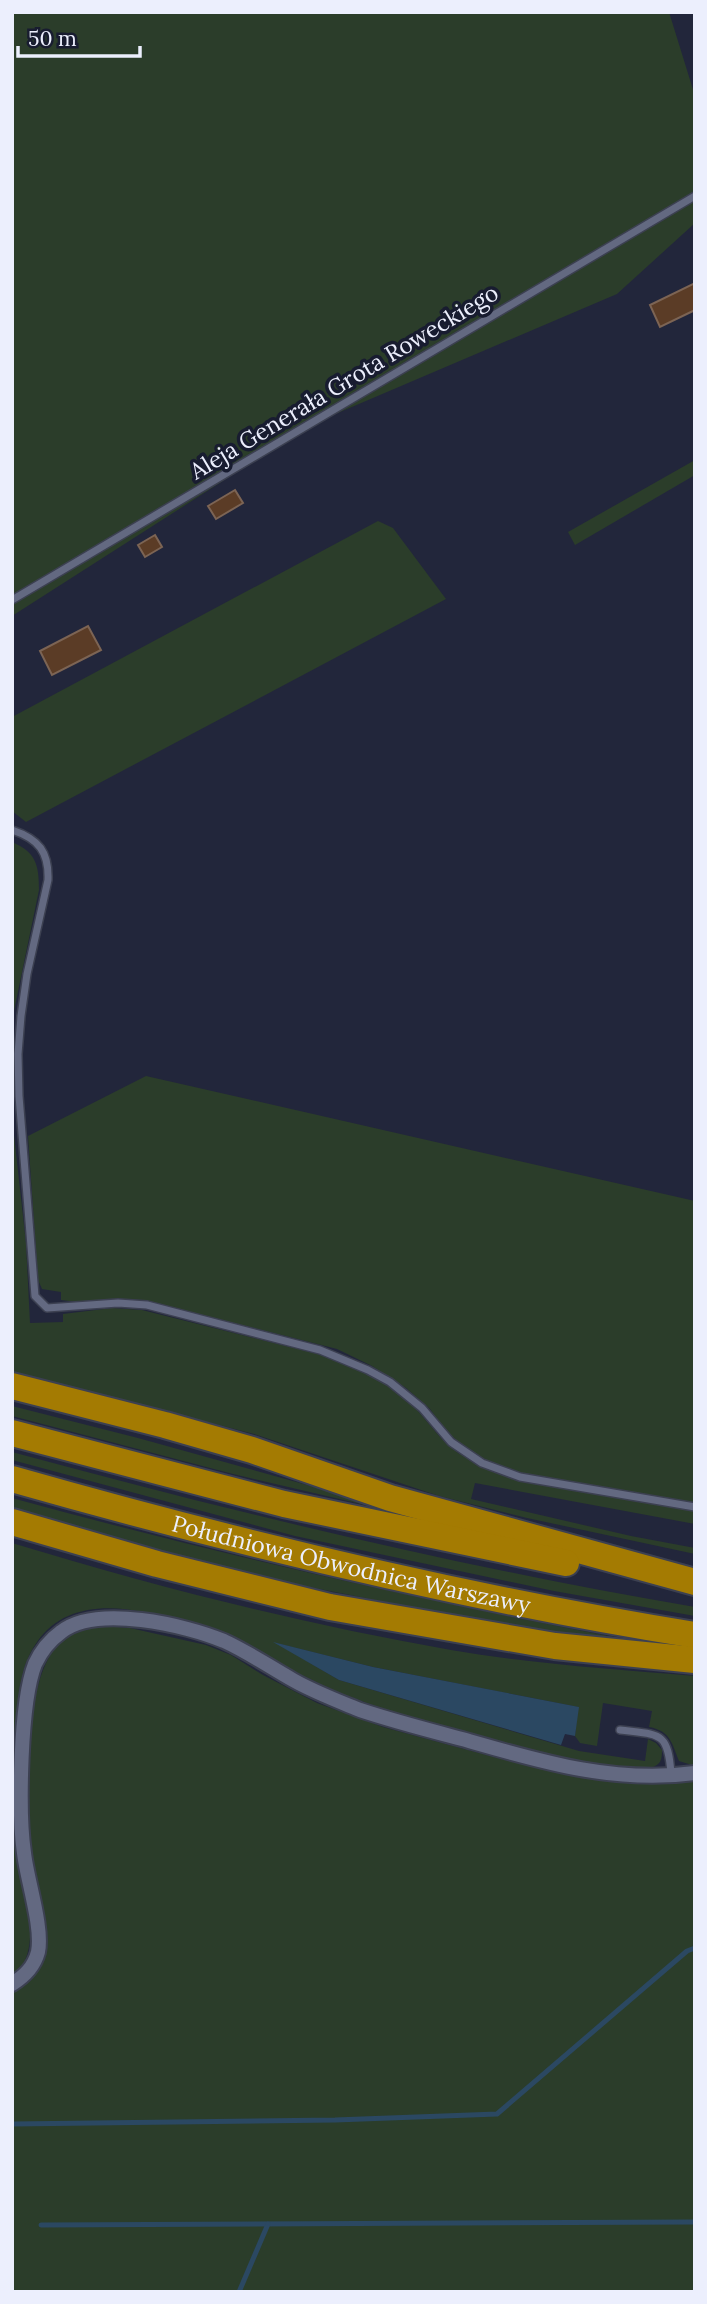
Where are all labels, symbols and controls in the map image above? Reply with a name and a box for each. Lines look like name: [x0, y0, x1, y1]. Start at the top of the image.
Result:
scale bar: [18, 14, 140, 58]
text: 50 m: [28, 25, 77, 52]
street label: Aleja Generała Grota Roweckiego: [183, 278, 503, 486]
street label: Południowa Obwodnica Warszawy: [169, 1508, 534, 1619]

